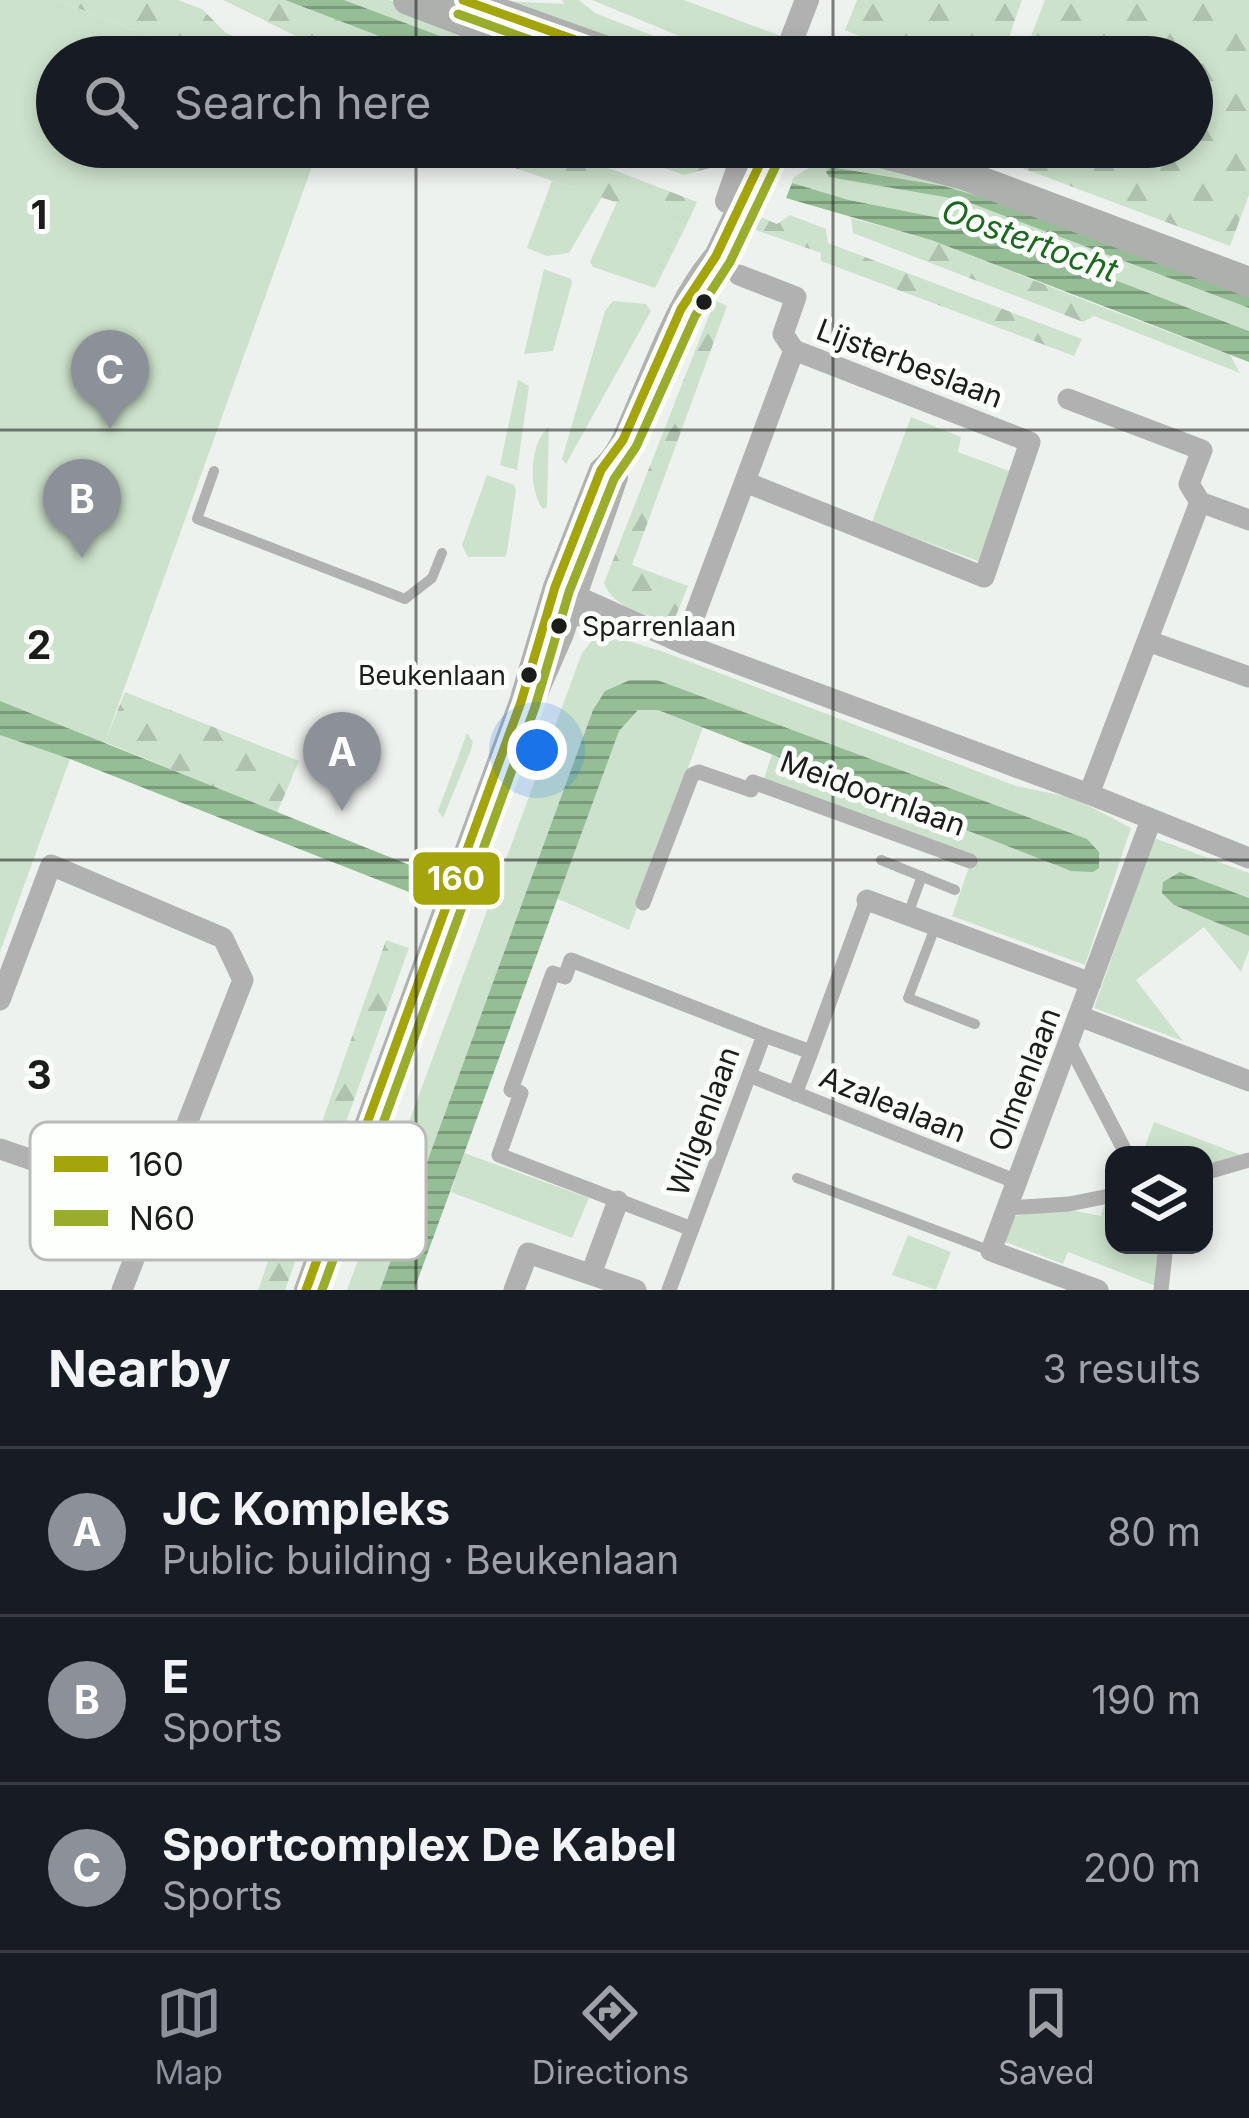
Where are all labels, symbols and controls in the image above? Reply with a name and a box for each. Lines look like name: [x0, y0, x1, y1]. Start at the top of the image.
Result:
search box: [36, 36, 1213, 168]
icon: search: [78, 69, 144, 135]
text: Search here: [174, 75, 431, 130]
water label: Oostertocht: [937, 190, 1125, 291]
text: 1: [31, 191, 47, 238]
unlabelled marker: [693, 291, 715, 313]
street label: Lijsterbeslaan: [812, 311, 1008, 415]
pin: C: [71, 330, 149, 429]
pin: B: [43, 459, 121, 558]
place label: Sparrenlaan: [582, 610, 736, 643]
marker: Sparrenlaan: [548, 615, 570, 637]
text: 2: [27, 621, 51, 668]
place label: Beukenlaan: [358, 659, 506, 692]
marker: Beukenlaan: [518, 664, 540, 686]
pin: A: [303, 712, 381, 811]
your location: [507, 720, 567, 780]
street label: Meidoornlaan: [776, 743, 970, 843]
line badge: 160: [411, 850, 502, 907]
text: 160: [427, 858, 485, 898]
street label: Olmenlaan: [980, 1002, 1068, 1156]
street label: Wilgenlaan: [659, 1041, 747, 1201]
text: 3: [26, 1051, 52, 1098]
street label: Azalealaan: [815, 1058, 971, 1150]
legend: [30, 1122, 426, 1260]
text: 160: [129, 1144, 184, 1184]
map controls: [1105, 1146, 1213, 1254]
button: layers: [1105, 1146, 1213, 1254]
text: N60: [129, 1198, 195, 1238]
text: Nearby: [48, 1338, 231, 1399]
text: 3 results: [1043, 1345, 1201, 1392]
text: JC Kompleks: [162, 1481, 450, 1536]
text: A: [72, 1508, 102, 1555]
text: 80 m: [1107, 1508, 1201, 1555]
text: Public building · Beukenlaan: [162, 1536, 679, 1583]
text: E: [162, 1649, 189, 1704]
text: B: [74, 1676, 100, 1723]
text: 190 m: [1091, 1676, 1201, 1723]
text: Sports: [162, 1704, 283, 1751]
text: Sportcomplex De Kabel: [162, 1817, 677, 1872]
text: C: [73, 1844, 101, 1891]
text: 200 m: [1083, 1844, 1201, 1891]
text: Sports: [162, 1872, 283, 1919]
tab: Map: [154, 1980, 223, 2092]
tab: Directions: [532, 1980, 689, 2092]
tab: Saved: [998, 1980, 1095, 2092]

